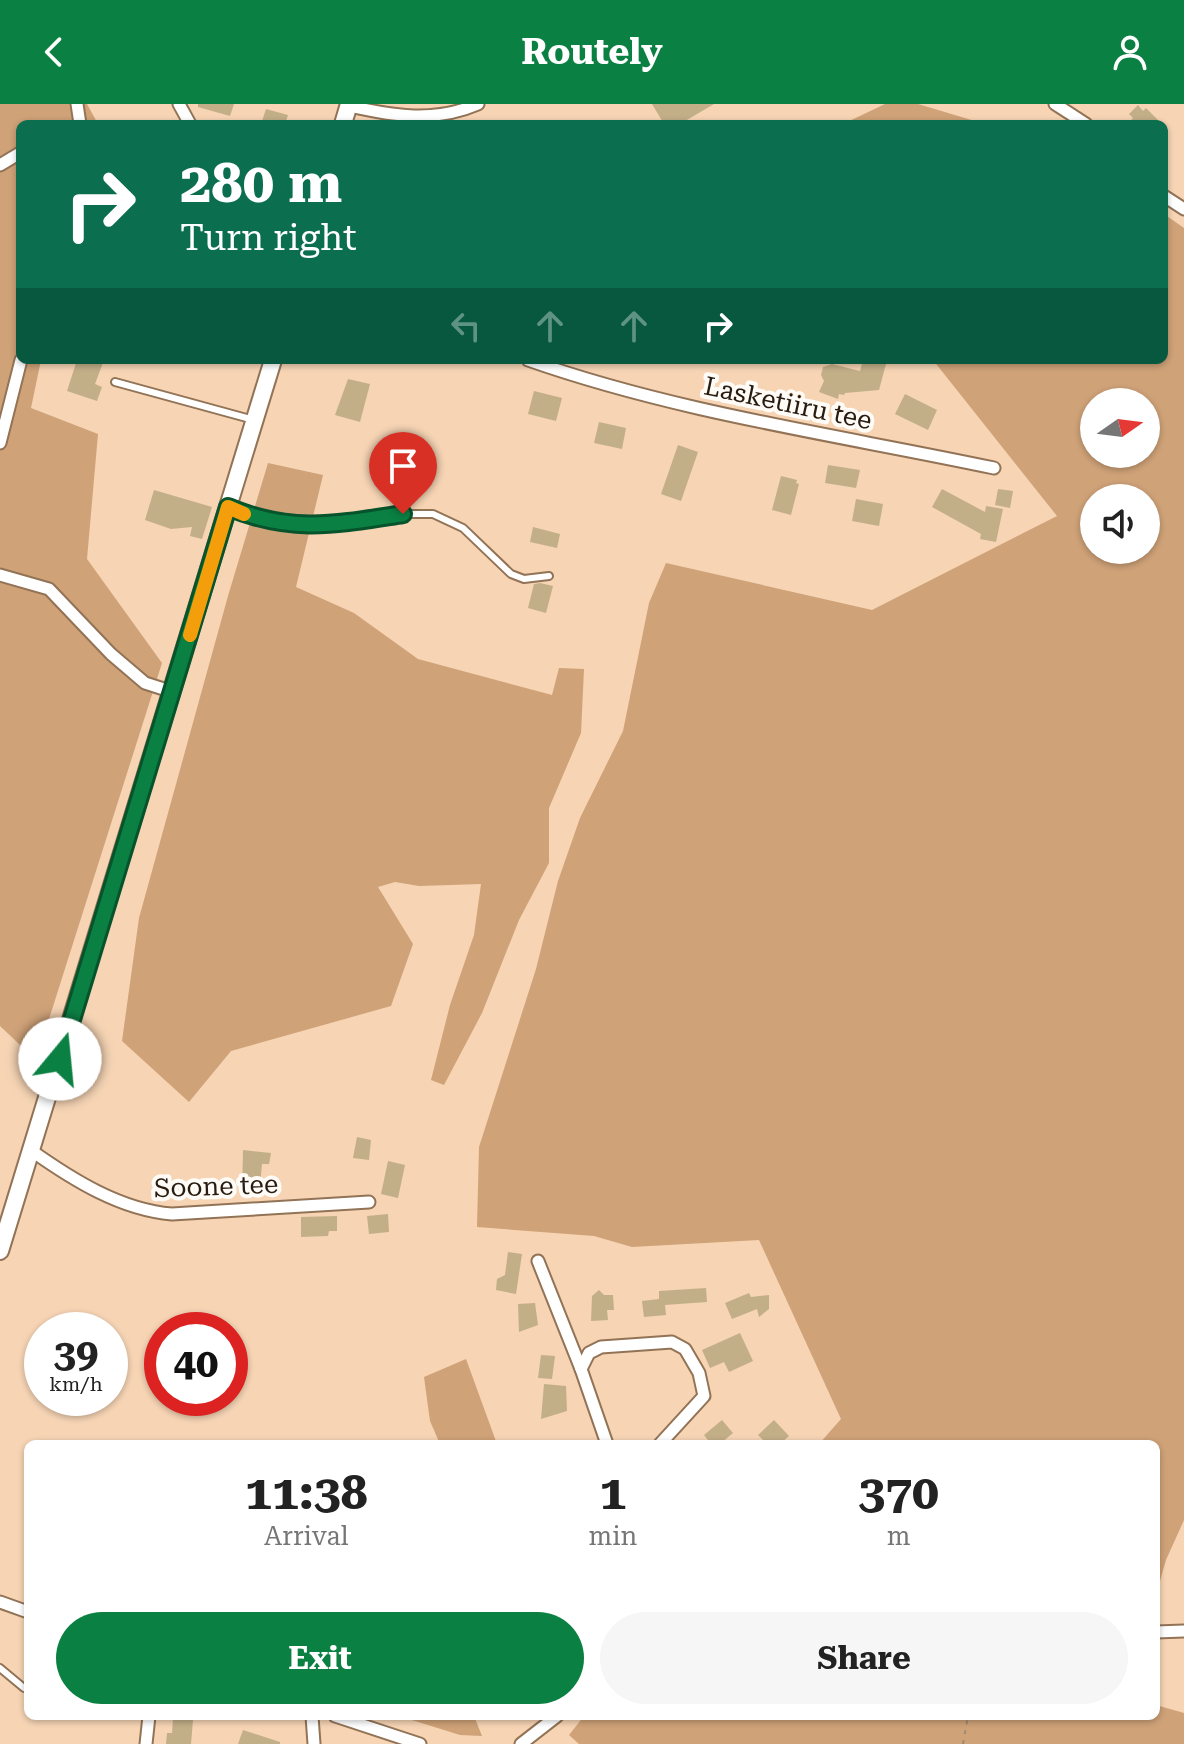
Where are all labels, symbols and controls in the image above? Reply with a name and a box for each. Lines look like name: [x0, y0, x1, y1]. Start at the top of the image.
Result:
icon: back: [32, 30, 76, 74]
icon: person: [1108, 30, 1152, 74]
text: Routely: [521, 31, 663, 73]
text: 280 m: [180, 150, 342, 216]
icon: right: [48, 152, 152, 256]
text: Turn right: [180, 217, 357, 259]
icon: left: [444, 304, 488, 348]
icon: ahead: [528, 304, 572, 348]
icon: ahead: [612, 304, 656, 348]
icon: right: [696, 304, 740, 348]
street label: Lasketiiru tee: [701, 371, 875, 435]
north arrow: [1080, 388, 1160, 468]
map controls: [1080, 388, 1160, 564]
pin: [369, 432, 437, 514]
icon: arrive: [381, 444, 425, 488]
button: sound: [1080, 484, 1160, 564]
position arrow: [18, 1017, 102, 1101]
street label: Soone tee: [153, 1169, 279, 1203]
speed limit sign: 40: [144, 1312, 248, 1416]
text: 39: [54, 1330, 98, 1377]
text: km/h: [49, 1372, 103, 1396]
text: 11:38: [245, 1465, 368, 1521]
text: 1: [599, 1465, 626, 1521]
text: 370: [858, 1465, 939, 1521]
text: Arrival: [264, 1521, 349, 1551]
text: min: [589, 1521, 637, 1551]
text: m: [887, 1521, 911, 1551]
button: Exit: [56, 1612, 584, 1704]
button: Share: [600, 1612, 1128, 1704]

